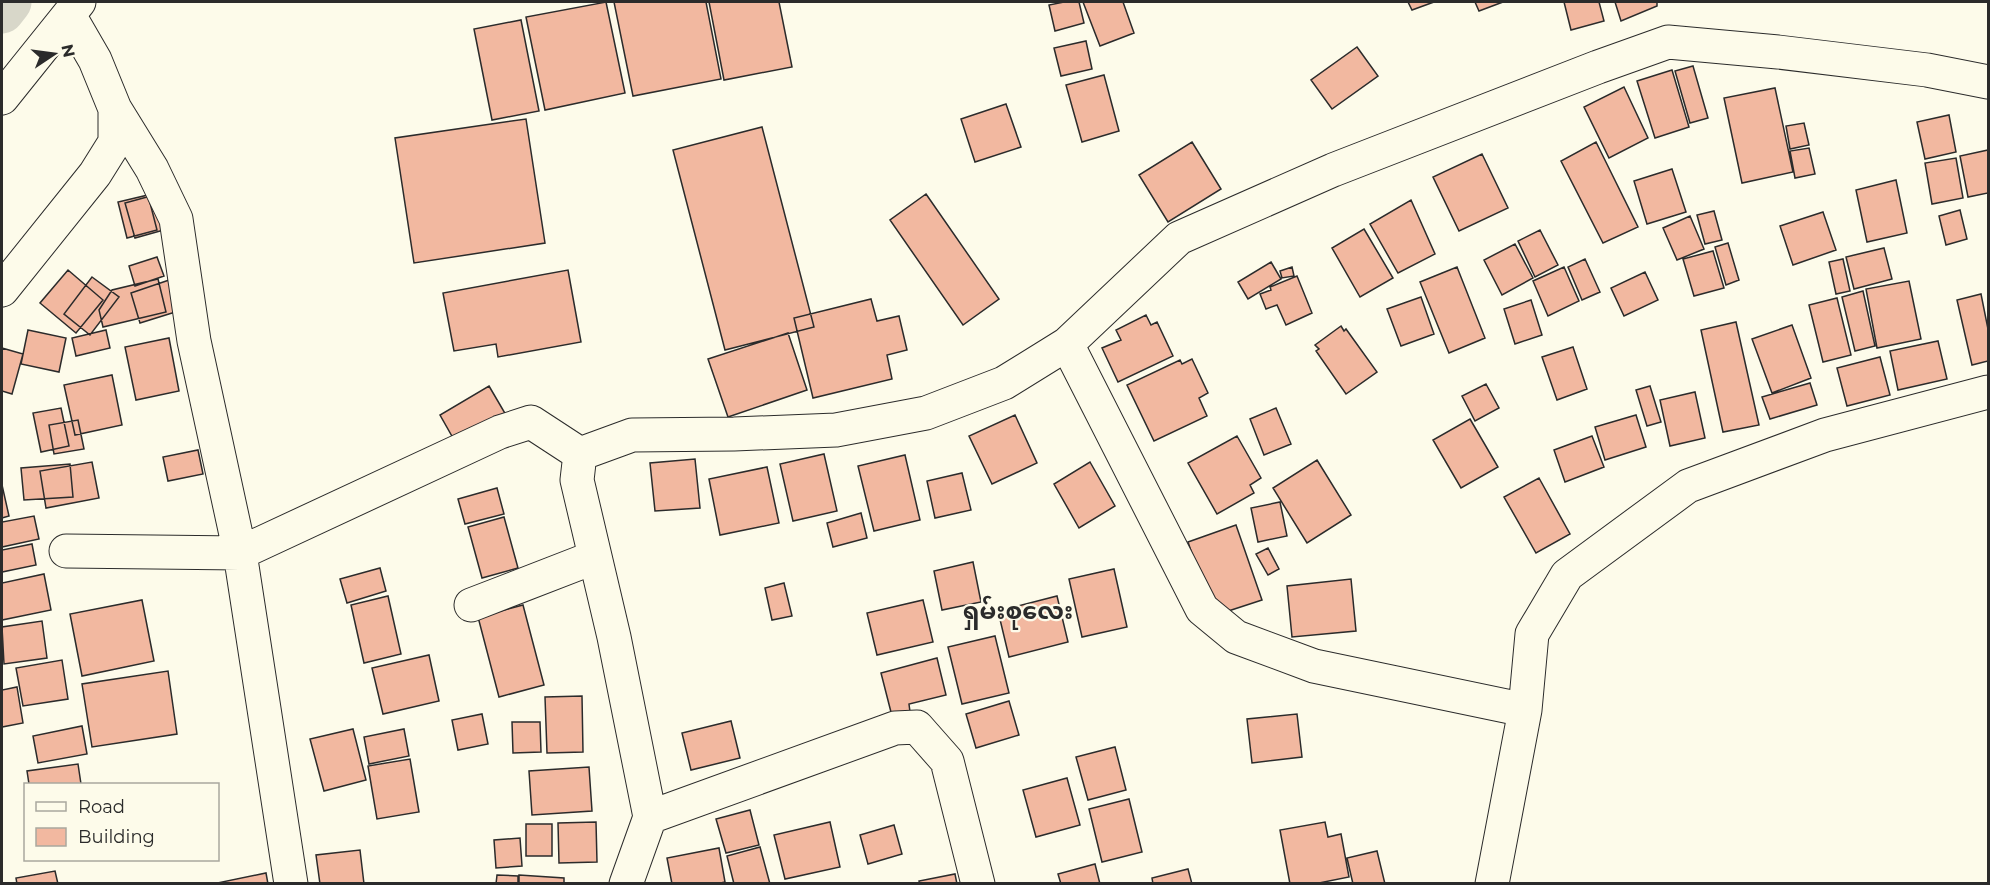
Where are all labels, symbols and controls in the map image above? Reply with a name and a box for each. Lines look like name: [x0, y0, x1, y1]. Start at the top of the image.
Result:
north arrow: [24, 24, 84, 84]
text: N: [57, 42, 79, 59]
district label: ရှမ်းစုလေး: [963, 595, 1073, 630]
legend: [24, 783, 219, 861]
text: Road: [78, 796, 125, 818]
text: Building: [78, 826, 155, 848]

